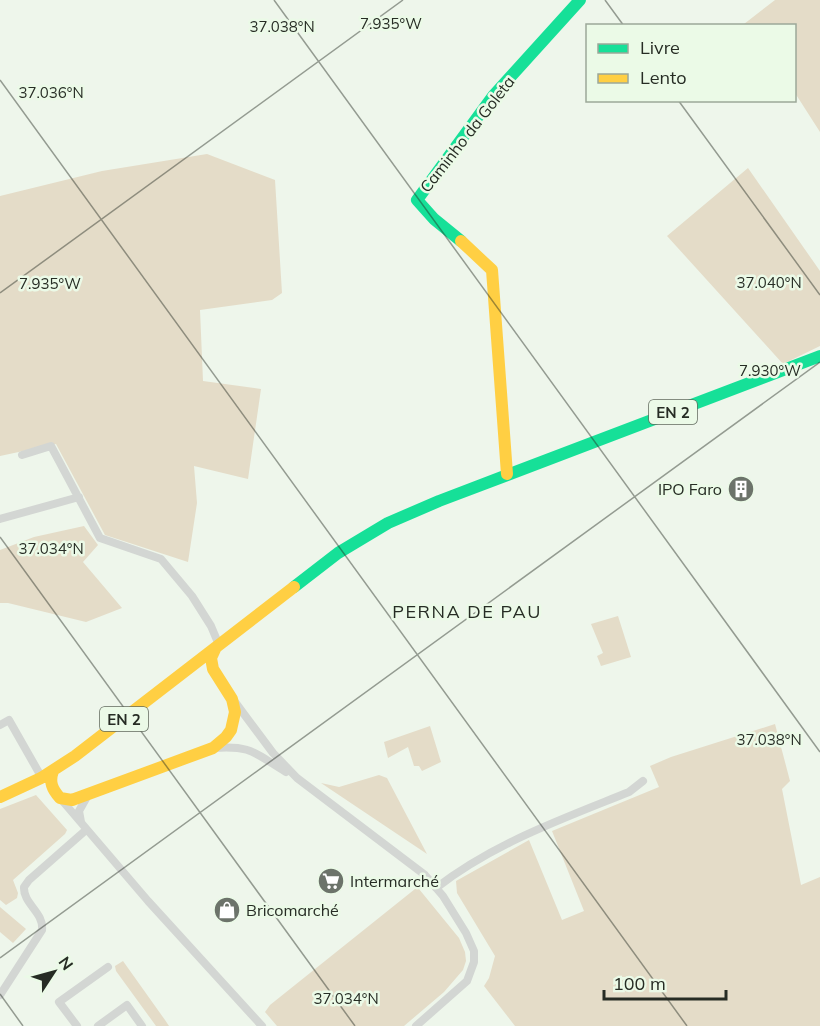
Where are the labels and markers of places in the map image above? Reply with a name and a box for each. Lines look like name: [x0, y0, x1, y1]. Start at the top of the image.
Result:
building icon: IPO Faro: [726, 474, 756, 504]
place label: IPO Faro: [658, 479, 722, 499]
supermarket icon: Intermarché: [316, 866, 346, 896]
place label: Intermarché: [350, 871, 439, 891]
shop icon: Bricomarché: [212, 895, 242, 925]
place label: Bricomarché: [246, 900, 339, 920]

